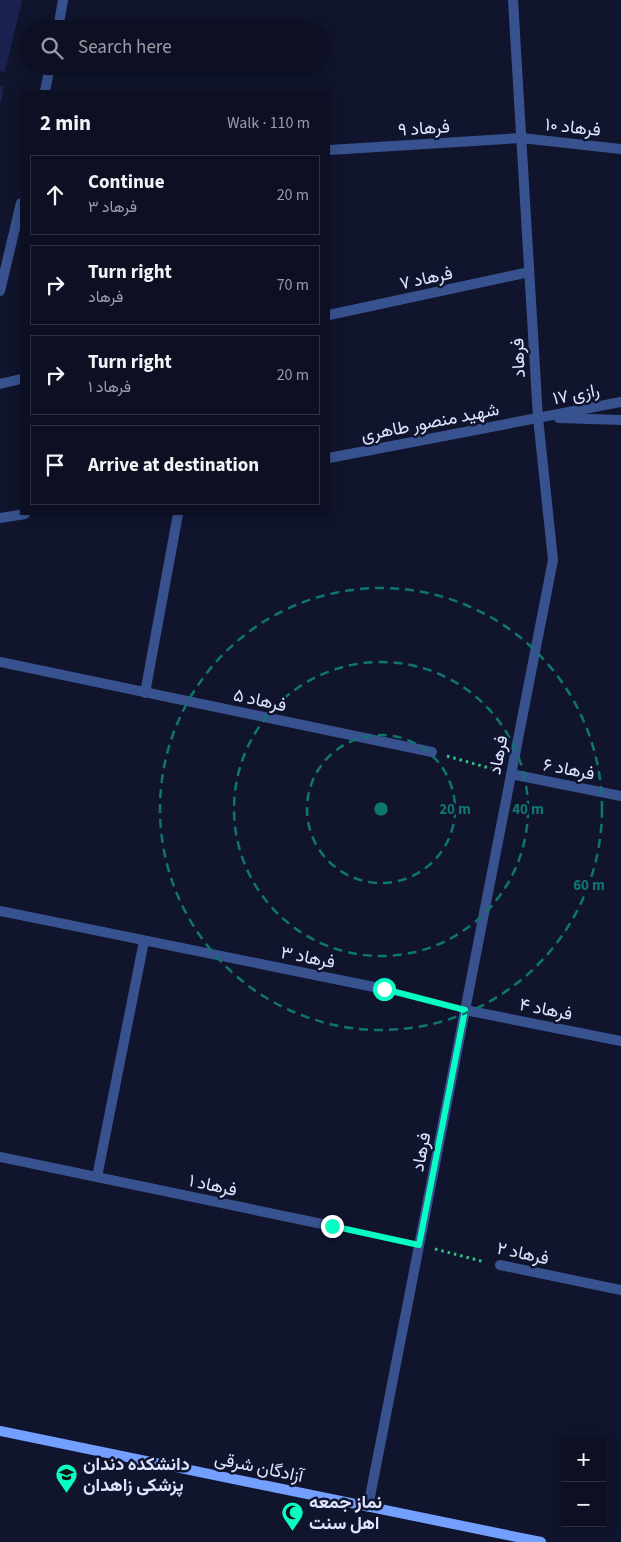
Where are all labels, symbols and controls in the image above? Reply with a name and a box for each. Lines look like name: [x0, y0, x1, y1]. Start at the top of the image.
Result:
search box: [20, 20, 330, 75]
icon: search: [38, 34, 66, 62]
text: Search here: [78, 34, 172, 61]
text: 2 min: [40, 108, 91, 138]
text: Walk · 110 m: [227, 112, 310, 134]
street label: فرهاد ۱۰: [544, 112, 602, 143]
street label: فرهاد ۹: [397, 114, 451, 143]
text: Continue: [88, 169, 165, 196]
icon: ahead: [41, 181, 69, 209]
text: 20 m: [277, 184, 309, 206]
text: فرهاد ۳: [88, 196, 137, 218]
text: Turn right: [88, 259, 172, 286]
street label: فرهاد ۷: [397, 261, 455, 296]
icon: right: [41, 271, 69, 299]
text: 70 m: [277, 274, 309, 296]
text: فرهاد: [88, 286, 123, 308]
street label: فرهاد: [505, 338, 532, 378]
text: Turn right: [88, 349, 172, 376]
icon: right: [41, 361, 69, 389]
text: 20 m: [277, 364, 309, 386]
text: فرهاد ۱: [88, 376, 131, 398]
street label: رازی ۱۷: [550, 378, 602, 411]
street label: شهید منصور طاهری: [359, 397, 501, 448]
icon: arrive: [41, 451, 69, 479]
text: Arrive at destination: [88, 452, 259, 479]
street label: فرهاد ۵: [231, 683, 289, 718]
street label: فرهاد: [482, 733, 515, 777]
street label: فرهاد ۶: [541, 752, 597, 787]
text: 20 m: [439, 799, 471, 820]
text: 40 m: [512, 799, 544, 820]
centre of rings: [372, 800, 390, 818]
text: 60 m: [573, 875, 605, 896]
street label: فرهاد ۳: [278, 940, 337, 975]
route start: [373, 978, 396, 1001]
street label: فرهاد ۴: [517, 992, 575, 1027]
street label: فرهاد: [405, 1130, 438, 1174]
street label: فرهاد ۱: [187, 1168, 239, 1203]
route end: [321, 1215, 344, 1238]
street label: فرهاد ۲: [495, 1236, 551, 1271]
map controls: [561, 1437, 606, 1527]
button: +: [561, 1437, 606, 1482]
street label: آزادگان شرقی: [212, 1446, 307, 1489]
place label: دانشکده دندان پزشکی زاهدان: [83, 1452, 190, 1498]
school or university icon: دانشکده دندان پزشکی زاهدان: [55, 1462, 79, 1493]
button: −: [561, 1482, 606, 1527]
place label: نماز جمعه اهل سنت: [309, 1490, 382, 1536]
mosque icon: نماز جمعه اهل سنت: [281, 1500, 305, 1531]

